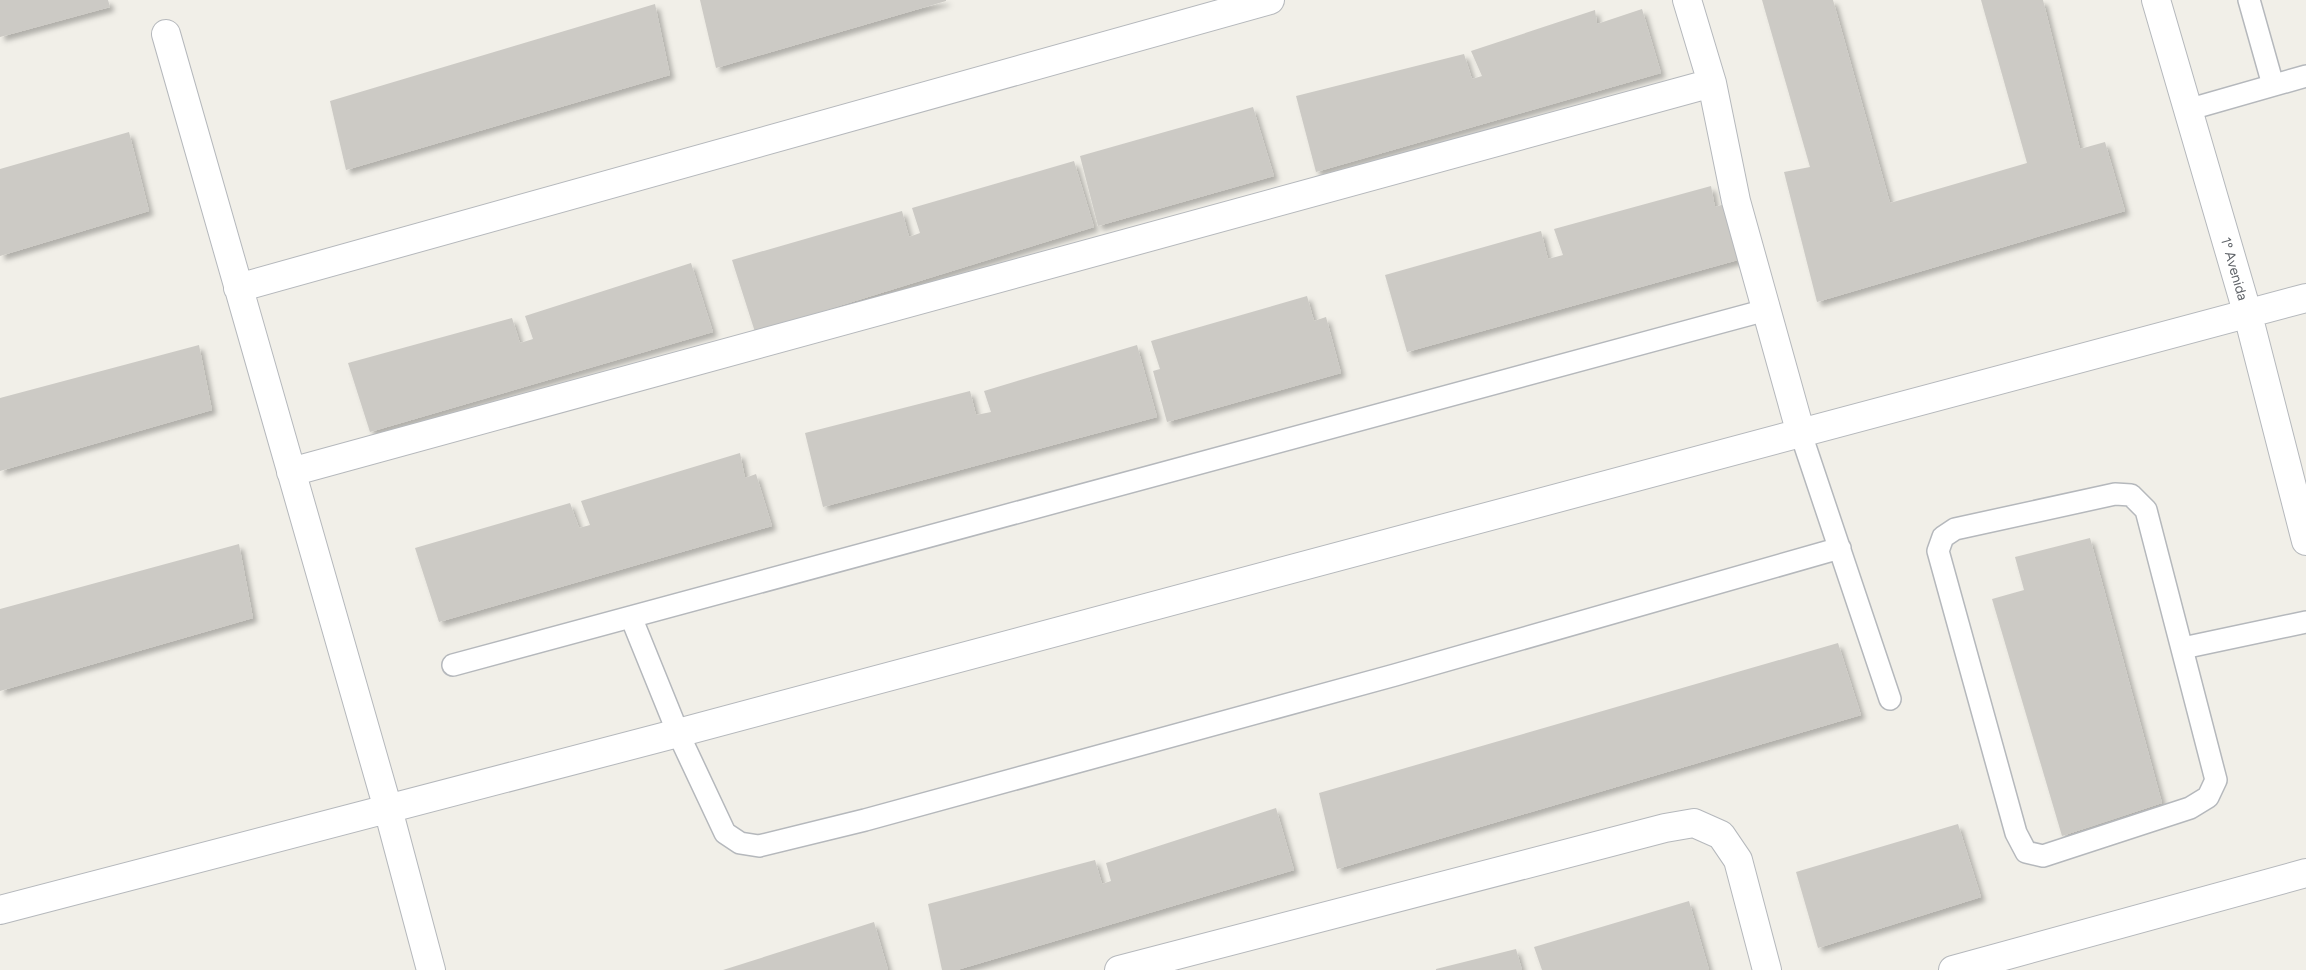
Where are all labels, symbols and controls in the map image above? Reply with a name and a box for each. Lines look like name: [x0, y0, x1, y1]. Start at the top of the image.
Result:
street label: 1º Avenida: [2217, 235, 2251, 303]

